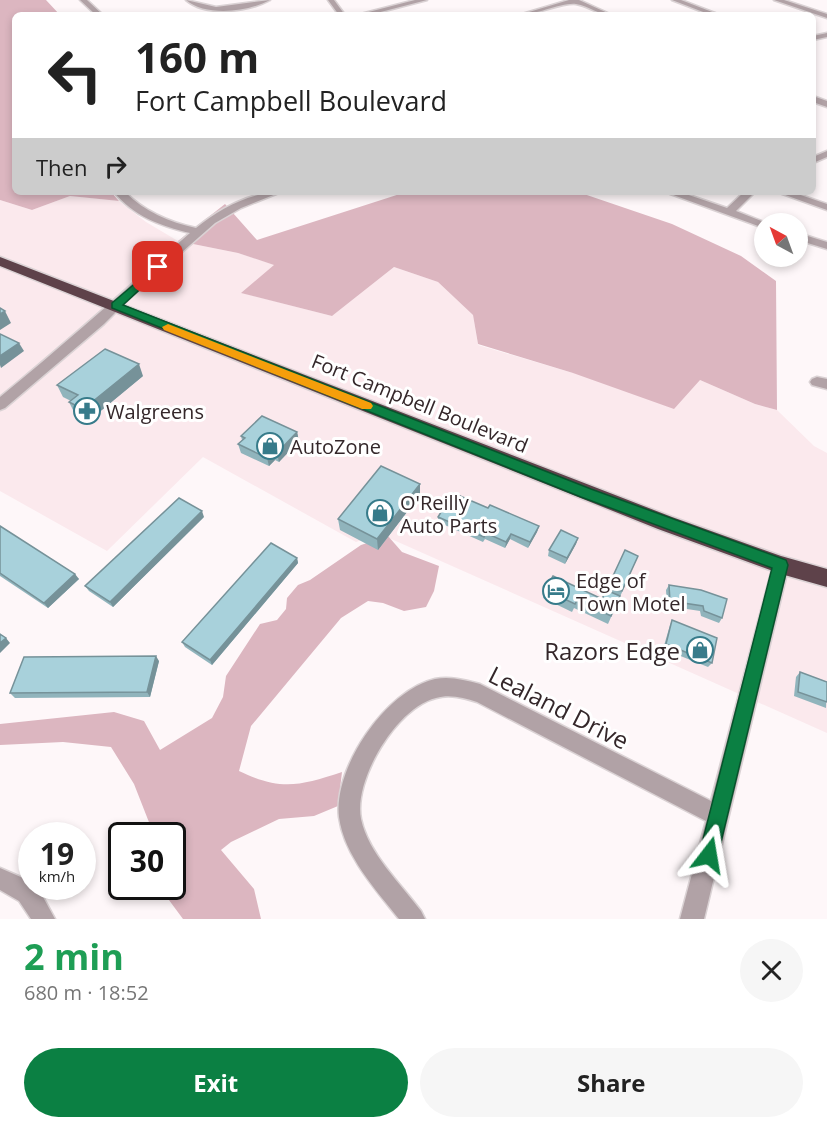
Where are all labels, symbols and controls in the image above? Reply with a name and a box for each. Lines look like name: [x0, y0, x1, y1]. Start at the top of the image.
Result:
text: 160 m: [135, 28, 259, 85]
icon: left: [36, 36, 114, 114]
text: Fort Campbell Boulevard: [135, 82, 447, 119]
icon: right: [99, 150, 132, 183]
text: Then: [36, 152, 87, 182]
north arrow: [754, 213, 808, 267]
map controls: [754, 213, 808, 267]
pin: [132, 241, 183, 292]
icon: arrive: [141, 250, 174, 283]
street label: Fort Campbell Boulevard: [308, 347, 532, 459]
pharmacy icon: Walgreens: [72, 396, 102, 426]
place label: Walgreens: [106, 398, 204, 425]
shop icon: AutoZone: [255, 431, 285, 461]
place label: AutoZone: [290, 433, 381, 460]
place label: O'Reilly Auto Parts: [400, 489, 497, 539]
shop icon: O'Reilly Auto Parts: [365, 498, 395, 528]
place label: Edge of Town Motel: [576, 567, 685, 617]
hotel icon: Edge of Town Motel: [541, 576, 571, 606]
place label: Razors Edge: [544, 634, 680, 667]
shop icon: Razors Edge: [685, 635, 715, 665]
street label: Lealand Drive: [483, 658, 635, 756]
speed limit sign: 30: [108, 822, 186, 900]
position arrow: [677, 823, 741, 887]
text: 19: [40, 833, 74, 874]
text: km/h: [39, 866, 75, 886]
text: 2 min: [24, 932, 124, 981]
button: close: [740, 939, 803, 1002]
text: 680 m · 18:52: [24, 979, 149, 1006]
button: Exit: [24, 1048, 408, 1117]
button: Share: [420, 1048, 803, 1117]

